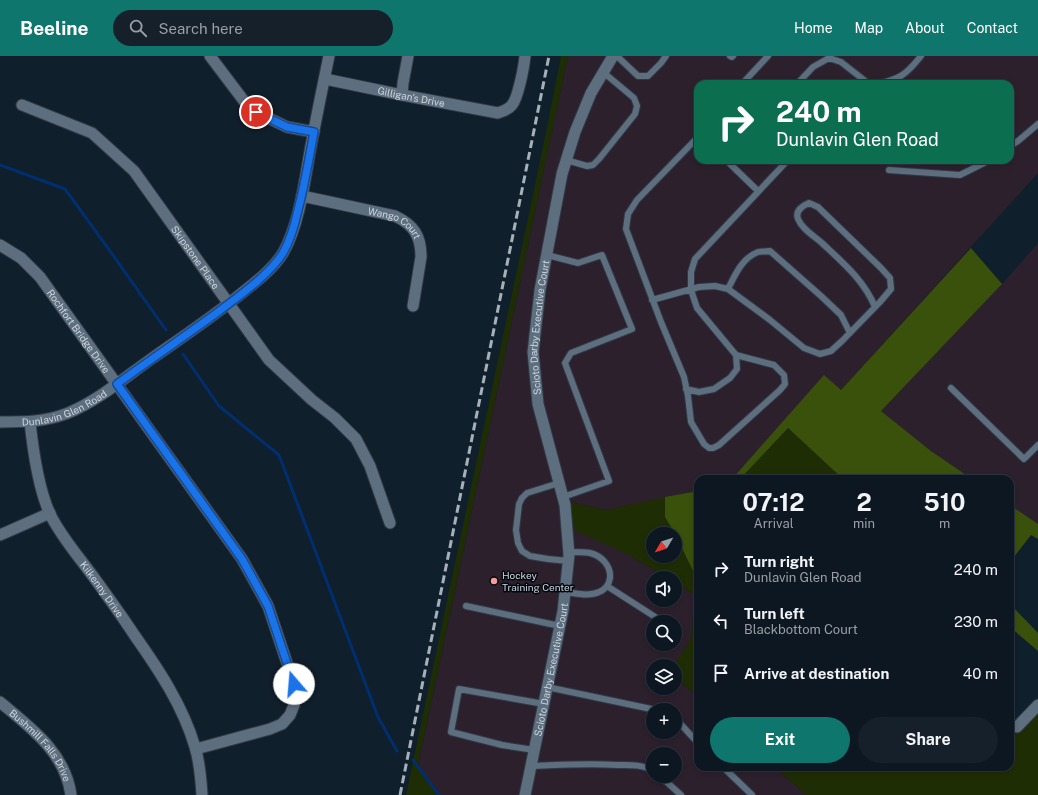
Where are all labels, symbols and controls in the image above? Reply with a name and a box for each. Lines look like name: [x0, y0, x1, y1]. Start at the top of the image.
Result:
search box: [113, 10, 393, 46]
text: Beeline: [20, 17, 89, 39]
icon: search: [127, 17, 149, 39]
text: Search here: [159, 20, 243, 37]
text: Home: [794, 20, 833, 36]
text: Map: [855, 20, 883, 36]
text: About: [905, 20, 945, 36]
text: Contact: [967, 20, 1018, 36]
street label: Gilligan's Drive: [377, 84, 446, 109]
pin: [239, 95, 273, 129]
text: 240 m: [776, 95, 862, 128]
icon: right: [710, 96, 762, 148]
icon: arrive: [245, 101, 267, 123]
text: Dunlavin Glen Road: [776, 129, 939, 150]
street label: Wango Court: [367, 204, 424, 241]
street label: Skipstone Place: [169, 223, 222, 291]
street label: Scioto Darby Executive Court: [527, 259, 552, 395]
street label: Rochfort Bridge Drive: [45, 287, 113, 375]
street label: Dunlavin Glen Road: [22, 387, 109, 428]
text: 07:12: [742, 488, 805, 516]
text: 2: [856, 488, 872, 516]
text: 510: [924, 488, 966, 516]
text: Arrival: [753, 516, 794, 531]
text: min: [853, 516, 875, 531]
text: m: [939, 516, 950, 531]
north arrow: [646, 527, 682, 563]
map controls: [646, 527, 682, 783]
text: Turn right: [744, 553, 814, 570]
icon: right: [710, 558, 732, 580]
street label: Kilkenny Drive: [78, 559, 127, 620]
text: 240 m: [954, 561, 998, 578]
place label: Hockey Training Center: [502, 569, 574, 593]
text: Dunlavin Glen Road: [744, 570, 861, 585]
button: sound: [646, 571, 682, 607]
marker: Hockey Training Center: [489, 576, 499, 586]
street label: Scioto Darby Executive Court: [531, 602, 570, 737]
text: Turn left: [744, 605, 805, 622]
icon: left: [710, 610, 732, 632]
text: 230 m: [954, 613, 998, 630]
button: search: [646, 615, 682, 651]
text: Blackbottom Court: [744, 622, 858, 637]
button: layers: [646, 659, 682, 695]
icon: arrive: [710, 662, 732, 684]
position arrow: [273, 663, 315, 705]
text: Arrive at destination: [744, 665, 889, 682]
text: 40 m: [963, 665, 998, 682]
button: +: [646, 703, 682, 739]
street label: Bushmill Falls Drive: [7, 706, 74, 783]
button: Exit: [710, 717, 850, 763]
button: Share: [858, 717, 998, 763]
button: −: [646, 747, 682, 783]

